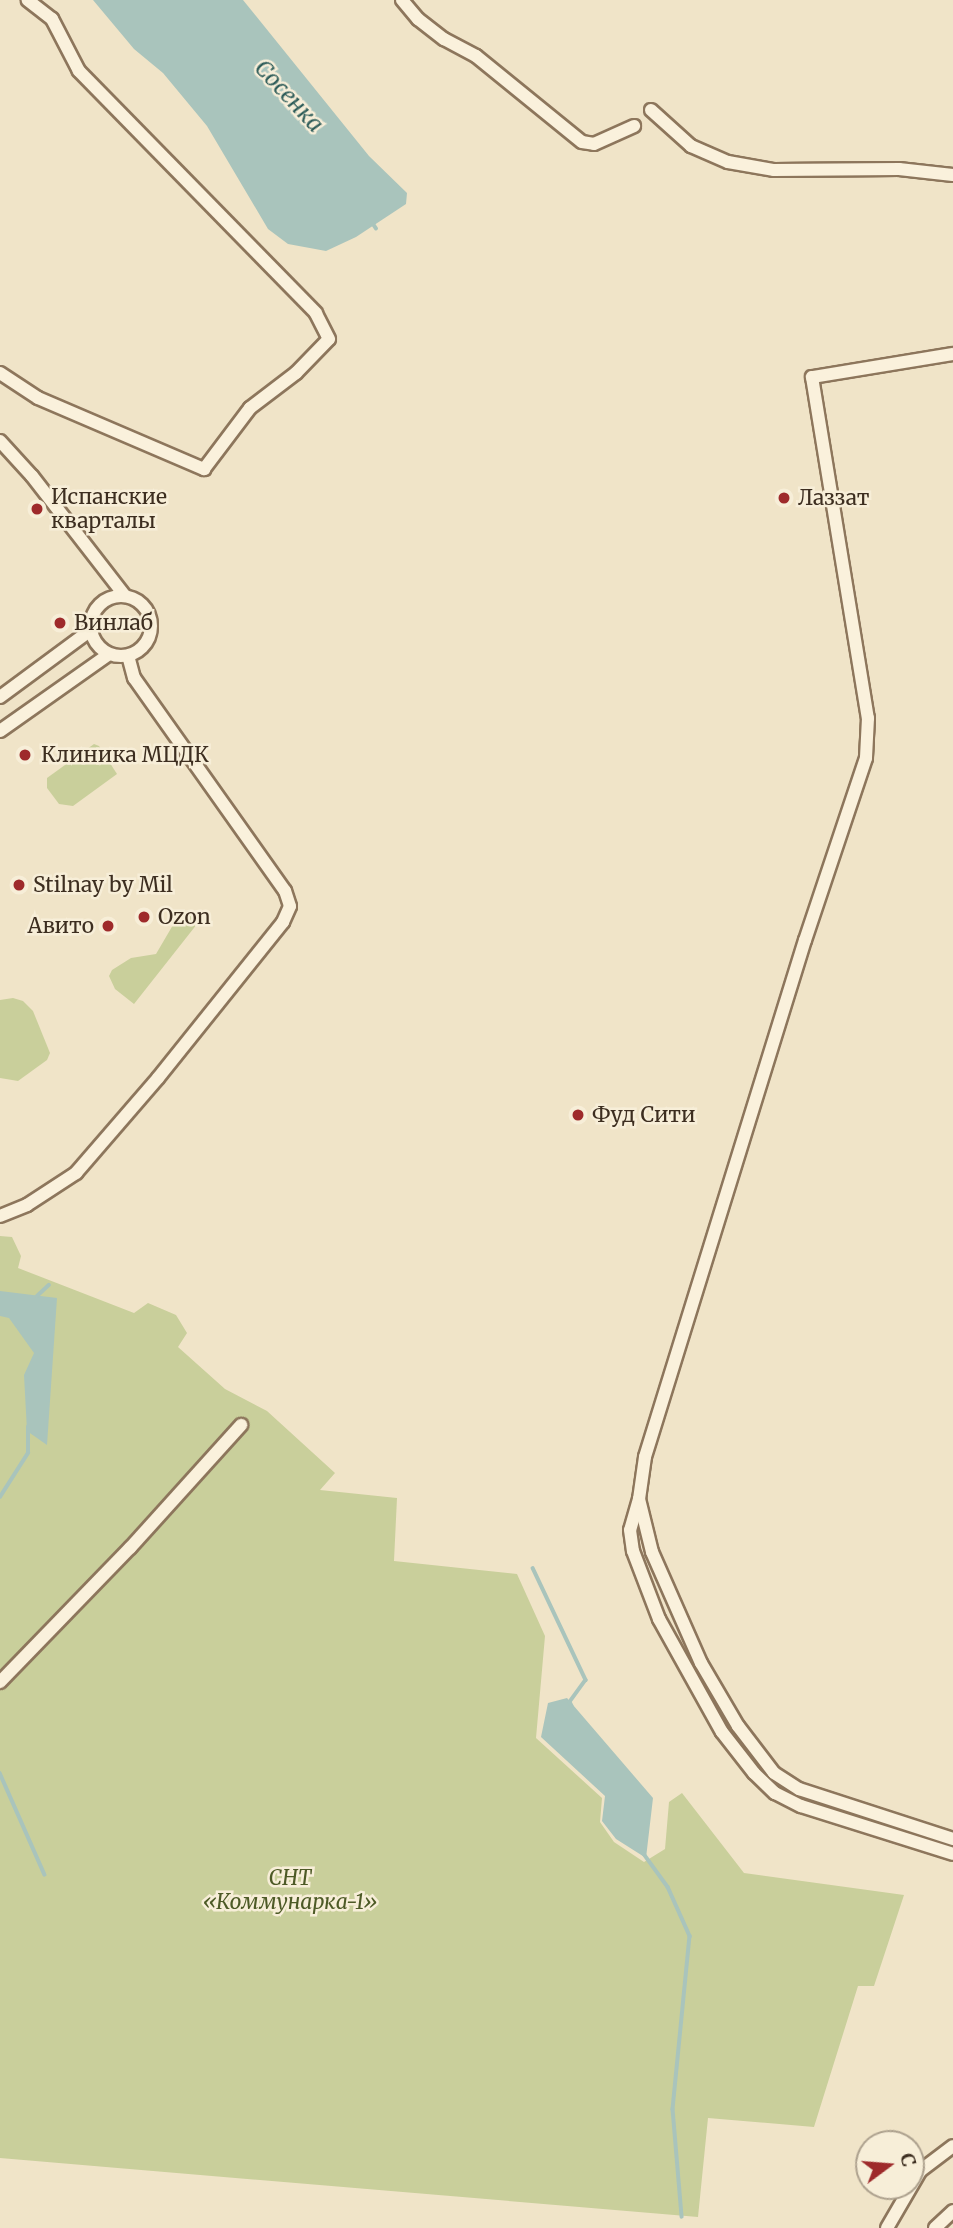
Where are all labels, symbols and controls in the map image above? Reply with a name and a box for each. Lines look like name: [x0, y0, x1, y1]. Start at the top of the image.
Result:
water label: Сосенка: [249, 54, 329, 138]
place label: Испанские кварталы: [51, 484, 167, 534]
place label: Лаззат: [798, 485, 869, 511]
marker: Лаззат: [776, 490, 792, 506]
marker: Испанские кварталы: [29, 501, 45, 517]
place label: Винлаб: [74, 610, 153, 636]
marker: Винлаб: [52, 615, 68, 631]
place label: Клиника МЦДК: [41, 742, 209, 768]
marker: Клиника МЦДК: [15, 745, 35, 765]
place label: Stilnay by Mil: [33, 872, 173, 898]
marker: Stilnay by Mil: [11, 877, 27, 893]
place label: Ozon: [158, 904, 211, 930]
marker: Ozon: [136, 909, 152, 925]
place label: Авито: [28, 913, 94, 939]
marker: Авито: [100, 918, 116, 934]
place label: Фуд Сити: [592, 1102, 696, 1128]
marker: Фуд Сити: [570, 1107, 586, 1123]
park label: СНТ «Коммунарка-1»: [203, 1865, 377, 1915]
north arrow: [855, 2130, 925, 2200]
text: С: [895, 2150, 922, 2169]

